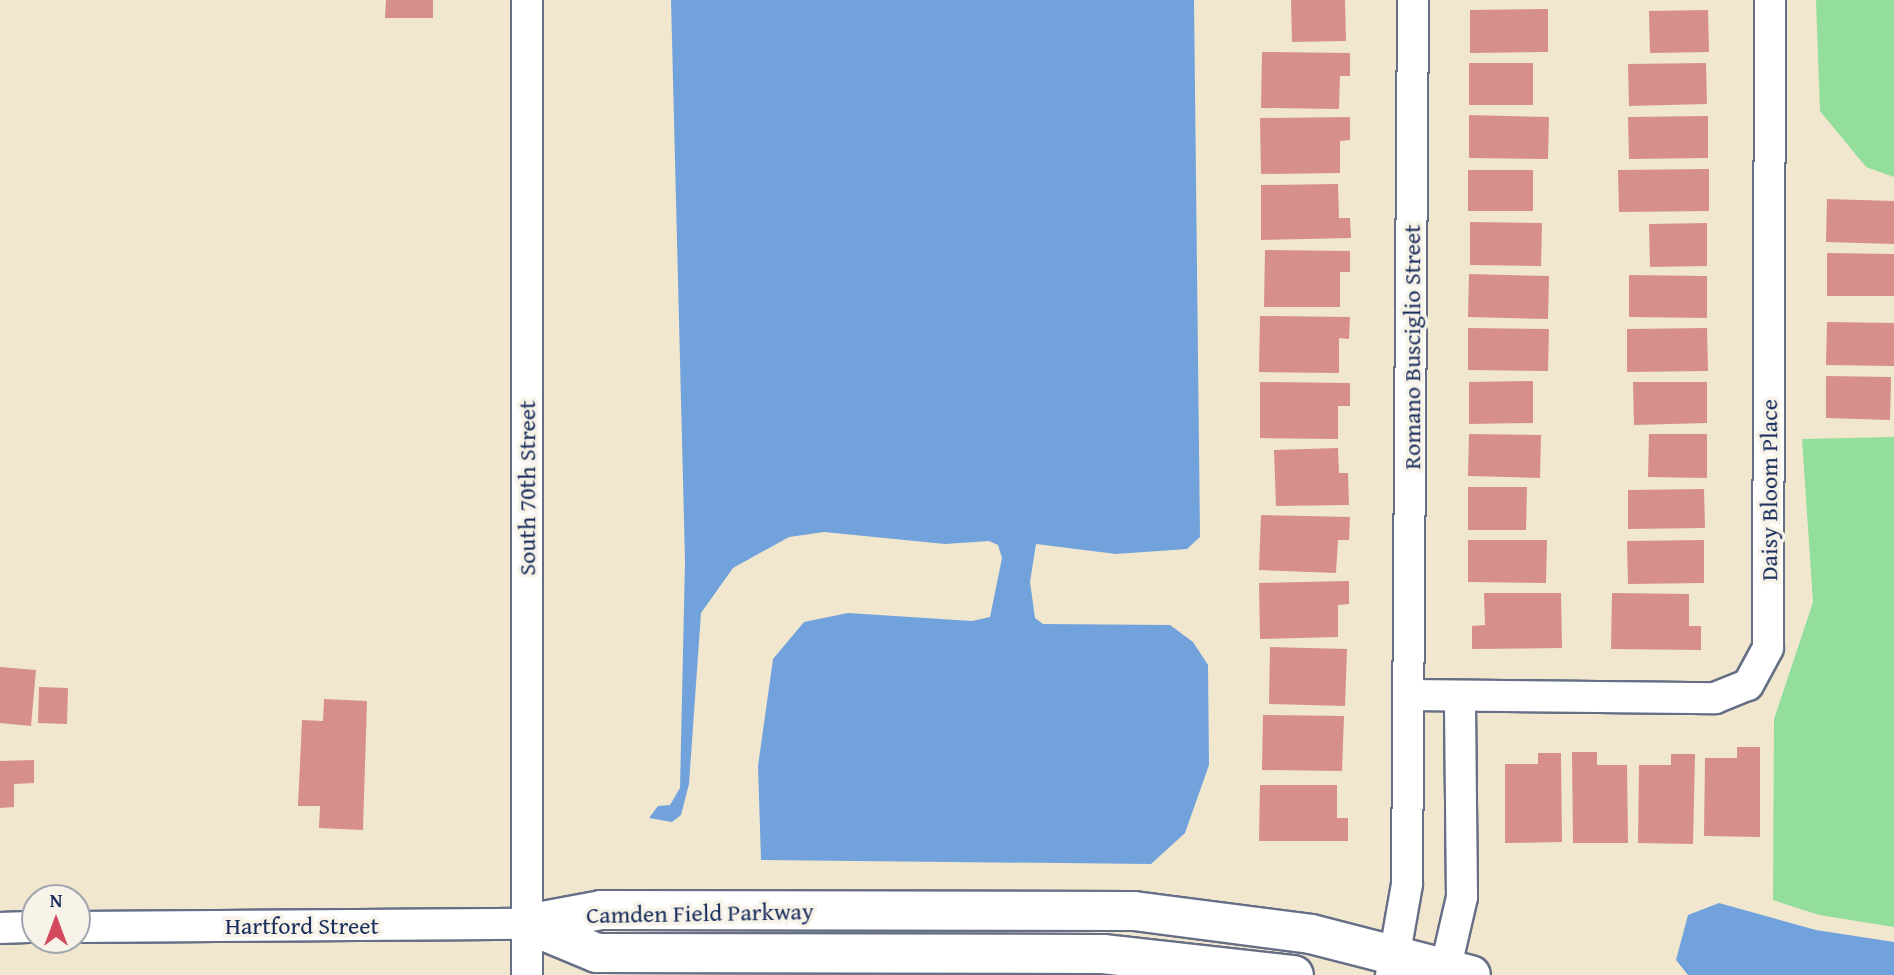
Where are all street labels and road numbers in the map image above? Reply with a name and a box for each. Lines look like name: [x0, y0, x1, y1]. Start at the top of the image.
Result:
street label: Romano Busciglio Street: [1398, 224, 1426, 470]
street label: Daisy Bloom Place: [1755, 399, 1783, 581]
street label: South 70th Street: [513, 400, 541, 576]
street label: Camden Field Parkway: [586, 897, 814, 929]
street label: Hartford Street: [225, 912, 379, 940]

